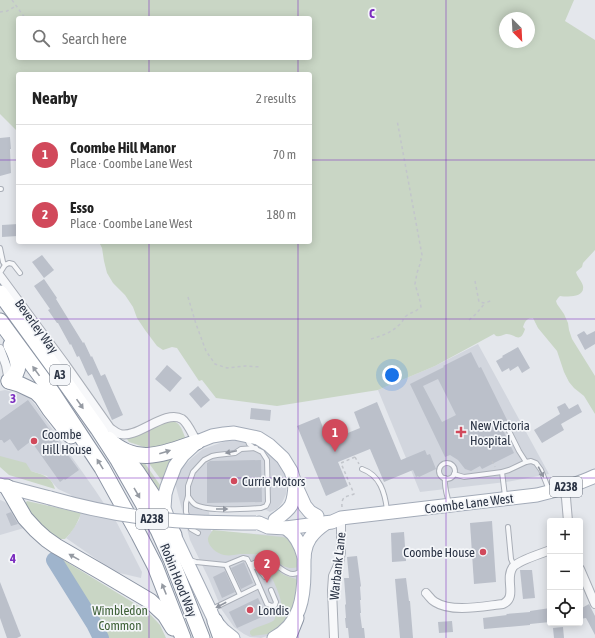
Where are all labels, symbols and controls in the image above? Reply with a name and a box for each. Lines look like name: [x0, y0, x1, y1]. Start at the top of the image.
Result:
text: C: [369, 6, 375, 21]
north arrow: [499, 12, 535, 48]
search box: [16, 16, 312, 60]
icon: search: [30, 27, 52, 49]
text: Search here: [62, 30, 127, 47]
text: Nearby: [32, 88, 78, 108]
text: 2 results: [256, 91, 296, 106]
text: Coombe Hill Manor: [70, 139, 176, 156]
text: 1: [42, 147, 48, 162]
text: 70 m: [273, 147, 296, 162]
text: Place · Coombe Lane West: [70, 156, 193, 171]
text: Esso: [70, 199, 94, 216]
text: 2: [42, 207, 48, 222]
text: 180 m: [267, 207, 296, 222]
text: Place · Coombe Lane West: [70, 216, 193, 231]
street label: Beverley Way: [12, 296, 62, 357]
road number: A3: [50, 365, 70, 385]
your location: [382, 365, 402, 385]
one-way arrow: [32, 366, 40, 376]
text: 3: [10, 391, 16, 406]
one-way arrow: [76, 399, 84, 409]
place label: New Victoria Hospital: [470, 418, 530, 448]
pin: 1: [322, 419, 348, 452]
marker: New Victoria Hospital: [455, 426, 467, 438]
place label: Coombe Hill House: [42, 427, 92, 457]
marker: Coombe Hill House: [29, 436, 39, 446]
one-way arrow: [159, 449, 171, 455]
one-way arrow: [225, 450, 238, 456]
one-way arrow: [96, 459, 104, 469]
one-way arrow: [538, 466, 544, 478]
place label: Currie Motors: [242, 474, 306, 489]
marker: Currie Motors: [229, 476, 239, 486]
road number: A238: [550, 477, 582, 497]
one-way arrow: [134, 487, 141, 499]
street label: Coombe Lane West: [424, 491, 515, 516]
one-way arrow: [216, 506, 229, 512]
road number: A238: [136, 509, 168, 529]
map controls: [547, 518, 583, 626]
button: +: [547, 518, 583, 554]
street label: Warbank Lane: [326, 531, 349, 601]
street label: Robin Hood Way: [157, 541, 200, 620]
place label: Coombe House: [403, 545, 475, 560]
marker: Coombe House: [478, 547, 488, 557]
pin: 2: [254, 550, 280, 583]
text: 4: [9, 551, 16, 566]
one-way arrow: [68, 553, 80, 560]
button: −: [547, 554, 583, 590]
one-way arrow: [160, 582, 166, 594]
button: locate: [547, 590, 583, 626]
one-way arrow: [216, 601, 227, 608]
park label: Wimbledon Common: [92, 603, 148, 633]
place label: Londis: [258, 603, 290, 618]
marker: Londis: [245, 605, 255, 615]

